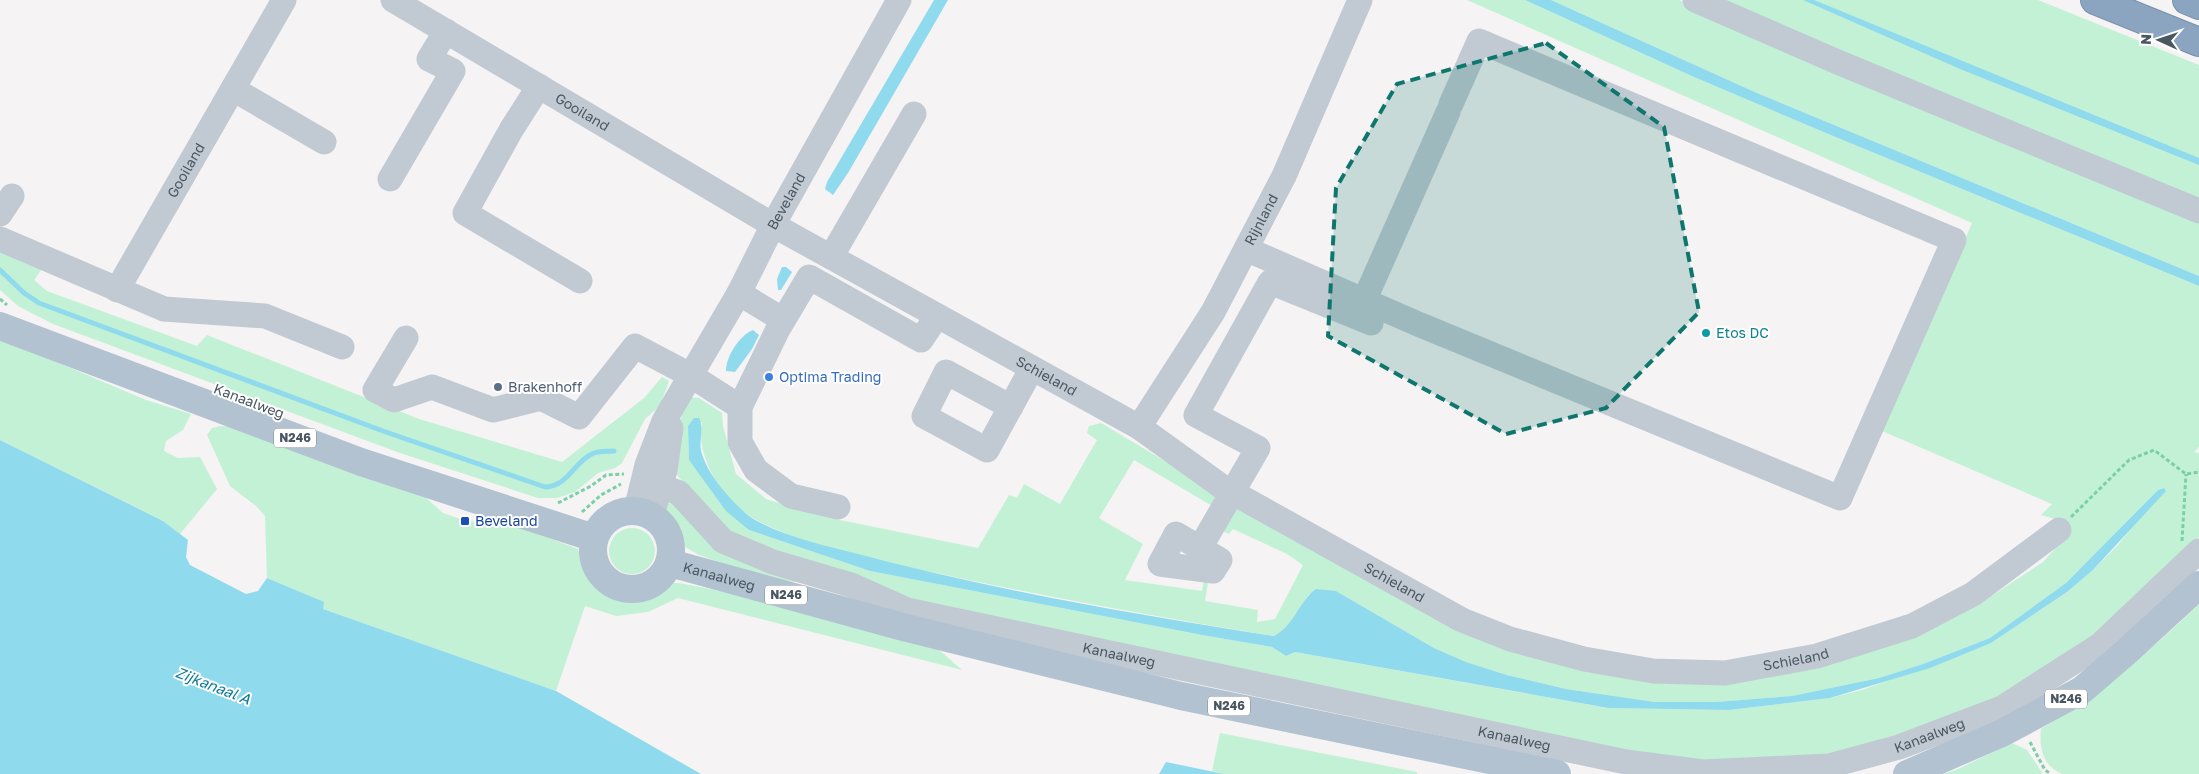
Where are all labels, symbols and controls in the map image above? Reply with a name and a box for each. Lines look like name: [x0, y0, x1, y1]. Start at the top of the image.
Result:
north arrow: [2134, 15, 2184, 65]
text: N: [2137, 34, 2154, 45]
street label: Gooiland: [552, 89, 613, 134]
street label: Gooiland: [163, 140, 208, 200]
street label: Beveland: [763, 170, 809, 233]
street label: Rijnland: [1240, 191, 1281, 248]
place label: Etos DC: [1716, 324, 1769, 341]
marker: Etos DC: [1700, 327, 1712, 339]
street label: Schieland: [1013, 352, 1080, 399]
place label: Optima Trading: [779, 368, 881, 385]
marker: Optima Trading: [763, 371, 775, 383]
place label: Brakenhoff: [508, 378, 582, 395]
street label: Kanaalweg: [212, 379, 287, 422]
marker: Brakenhoff: [492, 381, 504, 393]
road number: N246: [274, 428, 316, 448]
place label: Beveland: [475, 512, 538, 529]
marker: Beveland: [459, 515, 471, 527]
street label: Kanaalweg: [681, 558, 757, 594]
street label: Schieland: [1361, 558, 1428, 606]
road number: N246: [765, 586, 807, 604]
street label: Kanaalweg: [1081, 638, 1157, 670]
street label: Schieland: [1762, 644, 1831, 674]
water label: Zijkanaal A: [173, 663, 253, 708]
road number: N246: [2045, 690, 2087, 709]
road number: N246: [1208, 696, 1250, 716]
street label: Kanaalweg: [1891, 714, 1967, 756]
street label: Kanaalweg: [1476, 722, 1552, 754]

